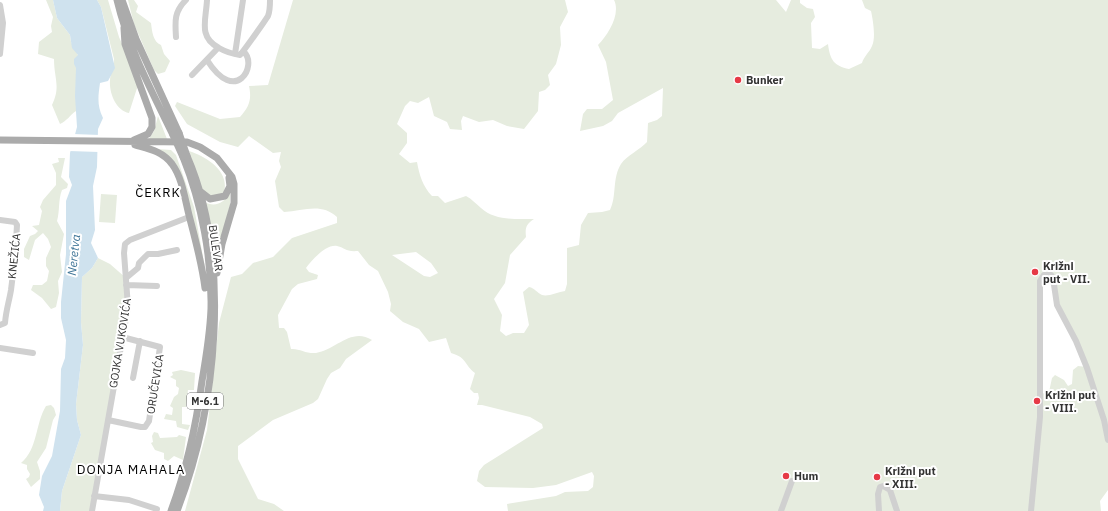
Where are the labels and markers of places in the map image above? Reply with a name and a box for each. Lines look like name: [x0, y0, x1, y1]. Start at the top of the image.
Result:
place label: Bunker: [746, 73, 784, 87]
marker: Bunker: [733, 75, 743, 85]
place label: Križni put - VII.: [1043, 259, 1090, 286]
marker: Križni put - VII.: [1030, 267, 1040, 277]
place label: Križni put - VIII.: [1045, 388, 1096, 415]
marker: Križni put - VIII.: [1032, 396, 1042, 406]
place label: Križni put - XIII.: [885, 464, 936, 491]
place label: Hum: [794, 469, 819, 483]
marker: Hum: [781, 471, 791, 481]
marker: Križni put - XIII.: [872, 472, 882, 482]

